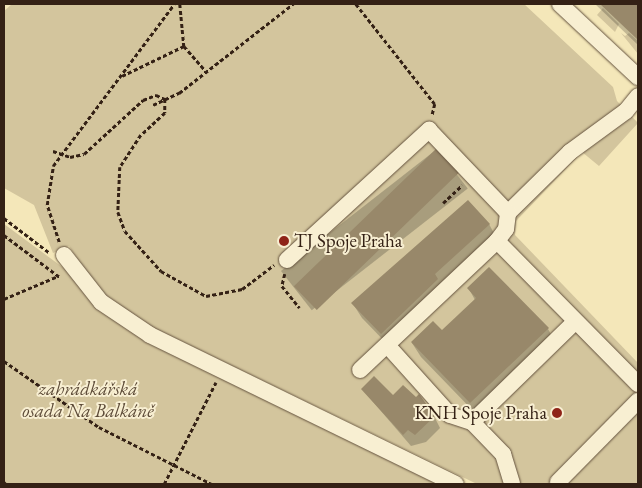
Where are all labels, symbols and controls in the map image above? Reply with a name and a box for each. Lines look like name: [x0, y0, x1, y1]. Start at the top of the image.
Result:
place label: TJ Spoje Praha: [294, 230, 402, 252]
marker: TJ Spoje Praha: [278, 235, 290, 247]
park label: zahrádkářská osada Na Balkáně: [22, 378, 154, 422]
place label: KNH Spoje Praha: [414, 402, 547, 424]
marker: KNH Spoje Praha: [551, 407, 563, 419]

